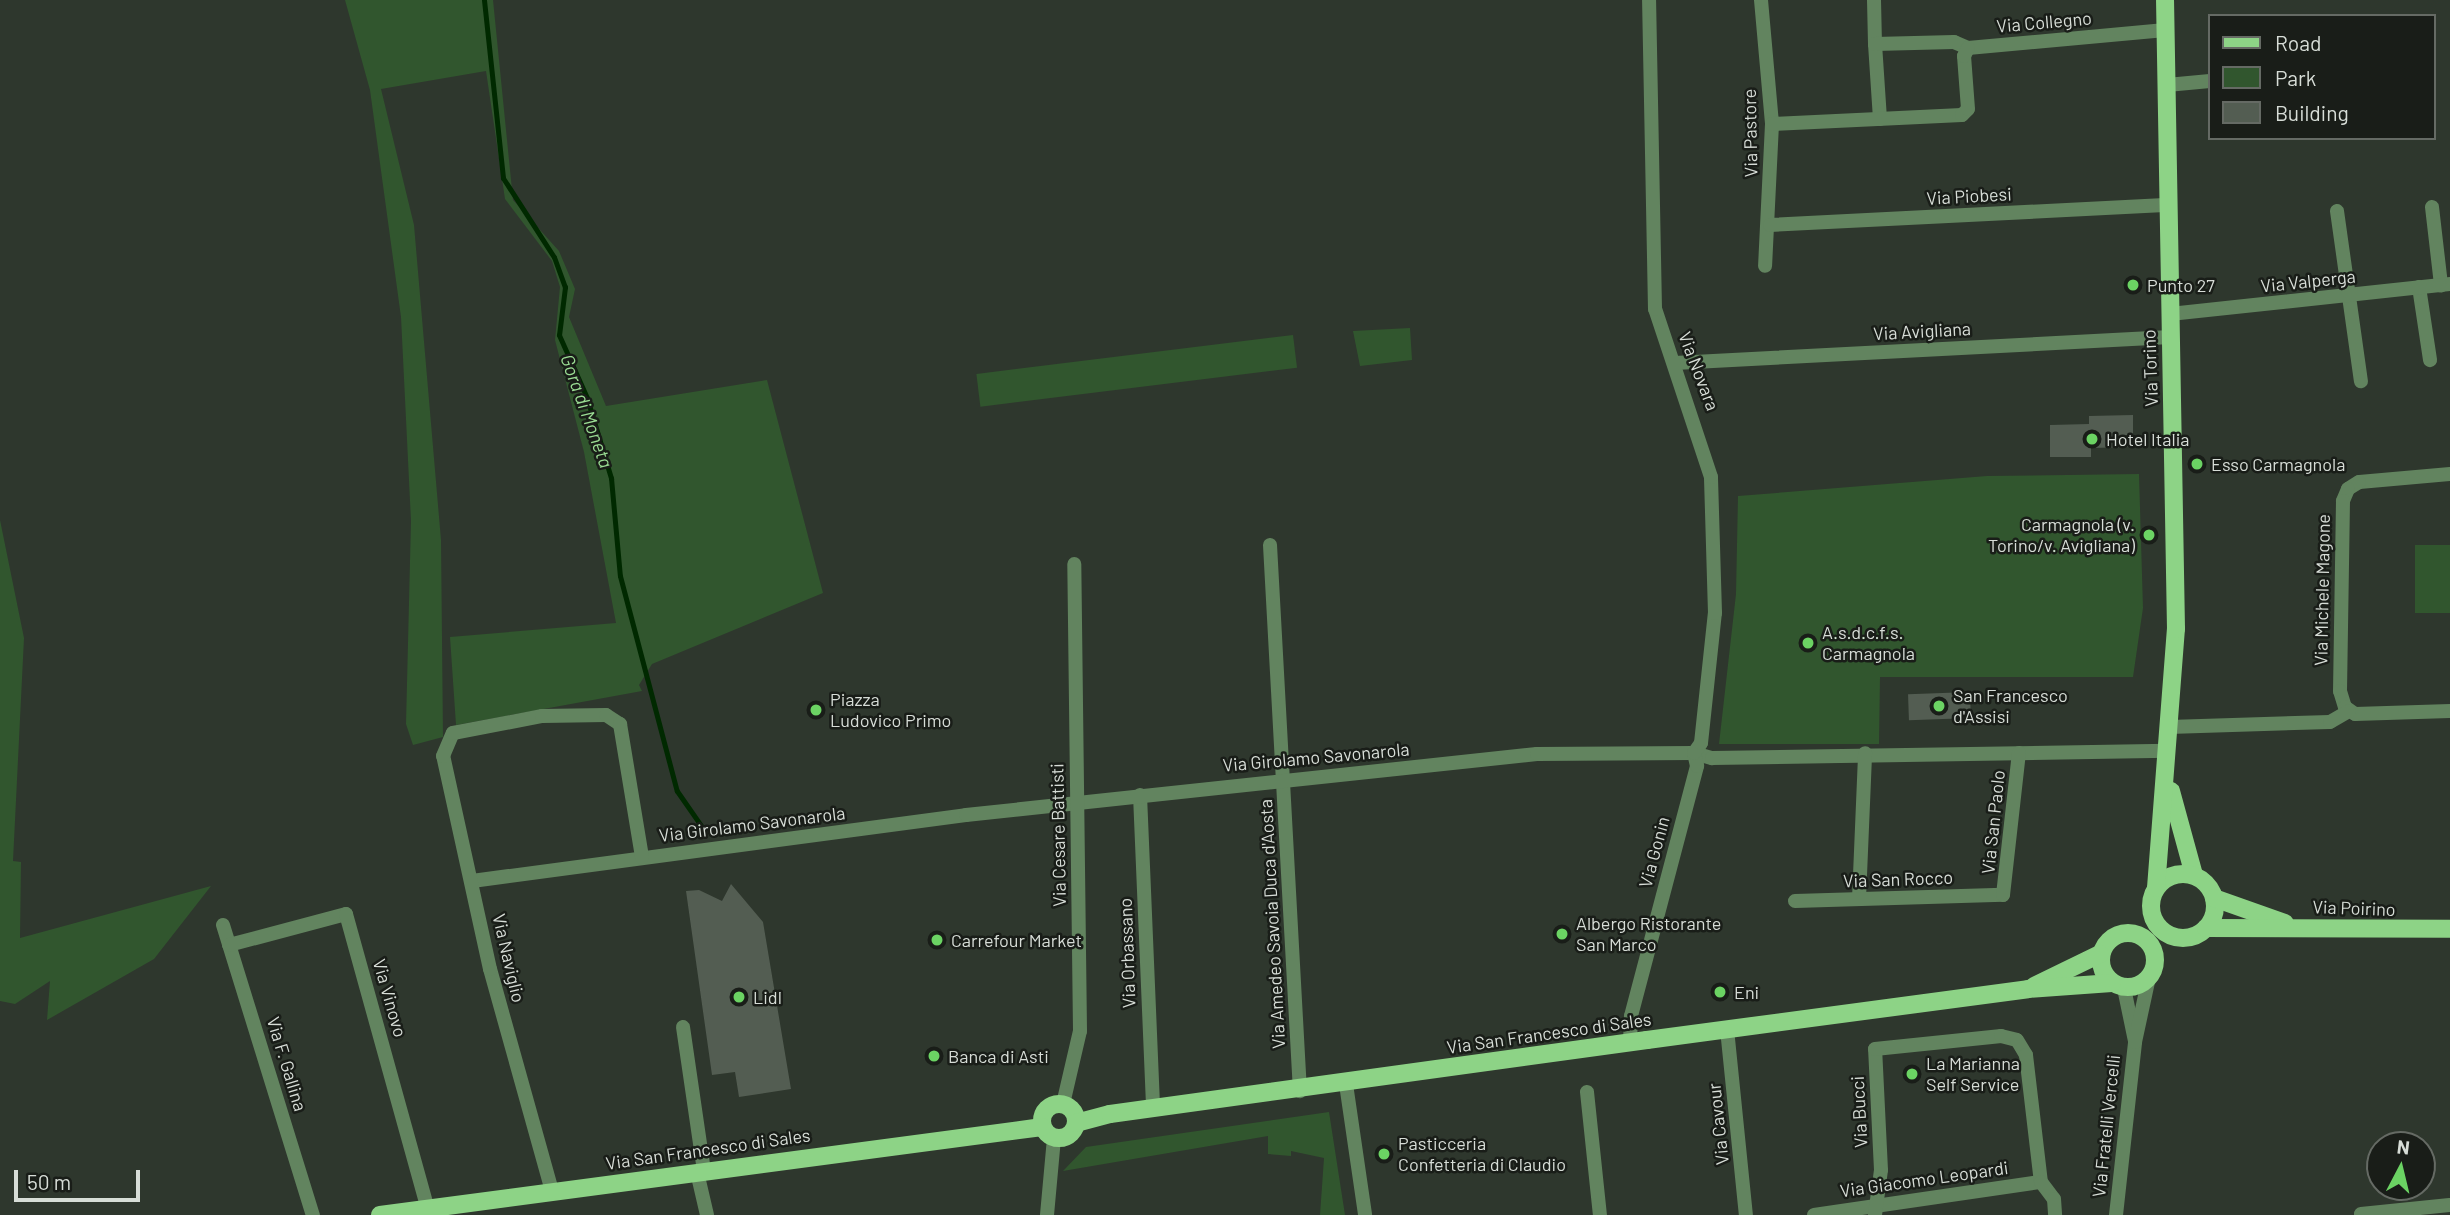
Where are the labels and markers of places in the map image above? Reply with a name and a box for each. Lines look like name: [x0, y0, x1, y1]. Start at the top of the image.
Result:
place label: Punto 27: [2147, 274, 2215, 296]
marker: Punto 27: [2125, 277, 2141, 293]
place label: Hotel Italia: [2106, 428, 2189, 450]
marker: Hotel Italia: [2084, 431, 2100, 447]
place label: Esso Carmagnola: [2211, 453, 2345, 475]
marker: Esso Carmagnola: [2189, 456, 2205, 472]
place label: Carmagnola (v. Torino/v. Avigliana): [1988, 514, 2135, 556]
marker: Carmagnola (v. Torino/v. Avigliana): [2141, 527, 2157, 543]
place label: A.s.d.c.f.s. Carmagnola: [1822, 622, 1915, 664]
marker: A.s.d.c.f.s. Carmagnola: [1800, 635, 1816, 651]
place label: San Francesco d'Assisi: [1953, 685, 2068, 728]
place label: Piazza Ludovico Primo: [830, 689, 951, 732]
marker: San Francesco d'Assisi: [1931, 698, 1947, 714]
marker: Piazza Ludovico Primo: [808, 702, 824, 718]
place label: Albergo Ristorante San Marco: [1576, 913, 1721, 956]
marker: Albergo Ristorante San Marco: [1554, 926, 1570, 942]
place label: Carrefour Market: [951, 929, 1082, 951]
marker: Carrefour Market: [929, 932, 945, 948]
place label: Eni: [1734, 981, 1759, 1003]
marker: Eni: [1712, 984, 1728, 1000]
place label: Lidl: [753, 986, 782, 1008]
marker: Lidl: [731, 989, 747, 1005]
place label: Banca di Asti: [948, 1045, 1049, 1067]
marker: Banca di Asti: [926, 1048, 942, 1064]
place label: La Marianna Self Service: [1926, 1053, 2020, 1096]
marker: La Marianna Self Service: [1904, 1066, 1920, 1082]
place label: Pasticceria Confetteria di Claudio: [1398, 1133, 1566, 1176]
marker: Pasticceria Confetteria di Claudio: [1376, 1146, 1392, 1162]

